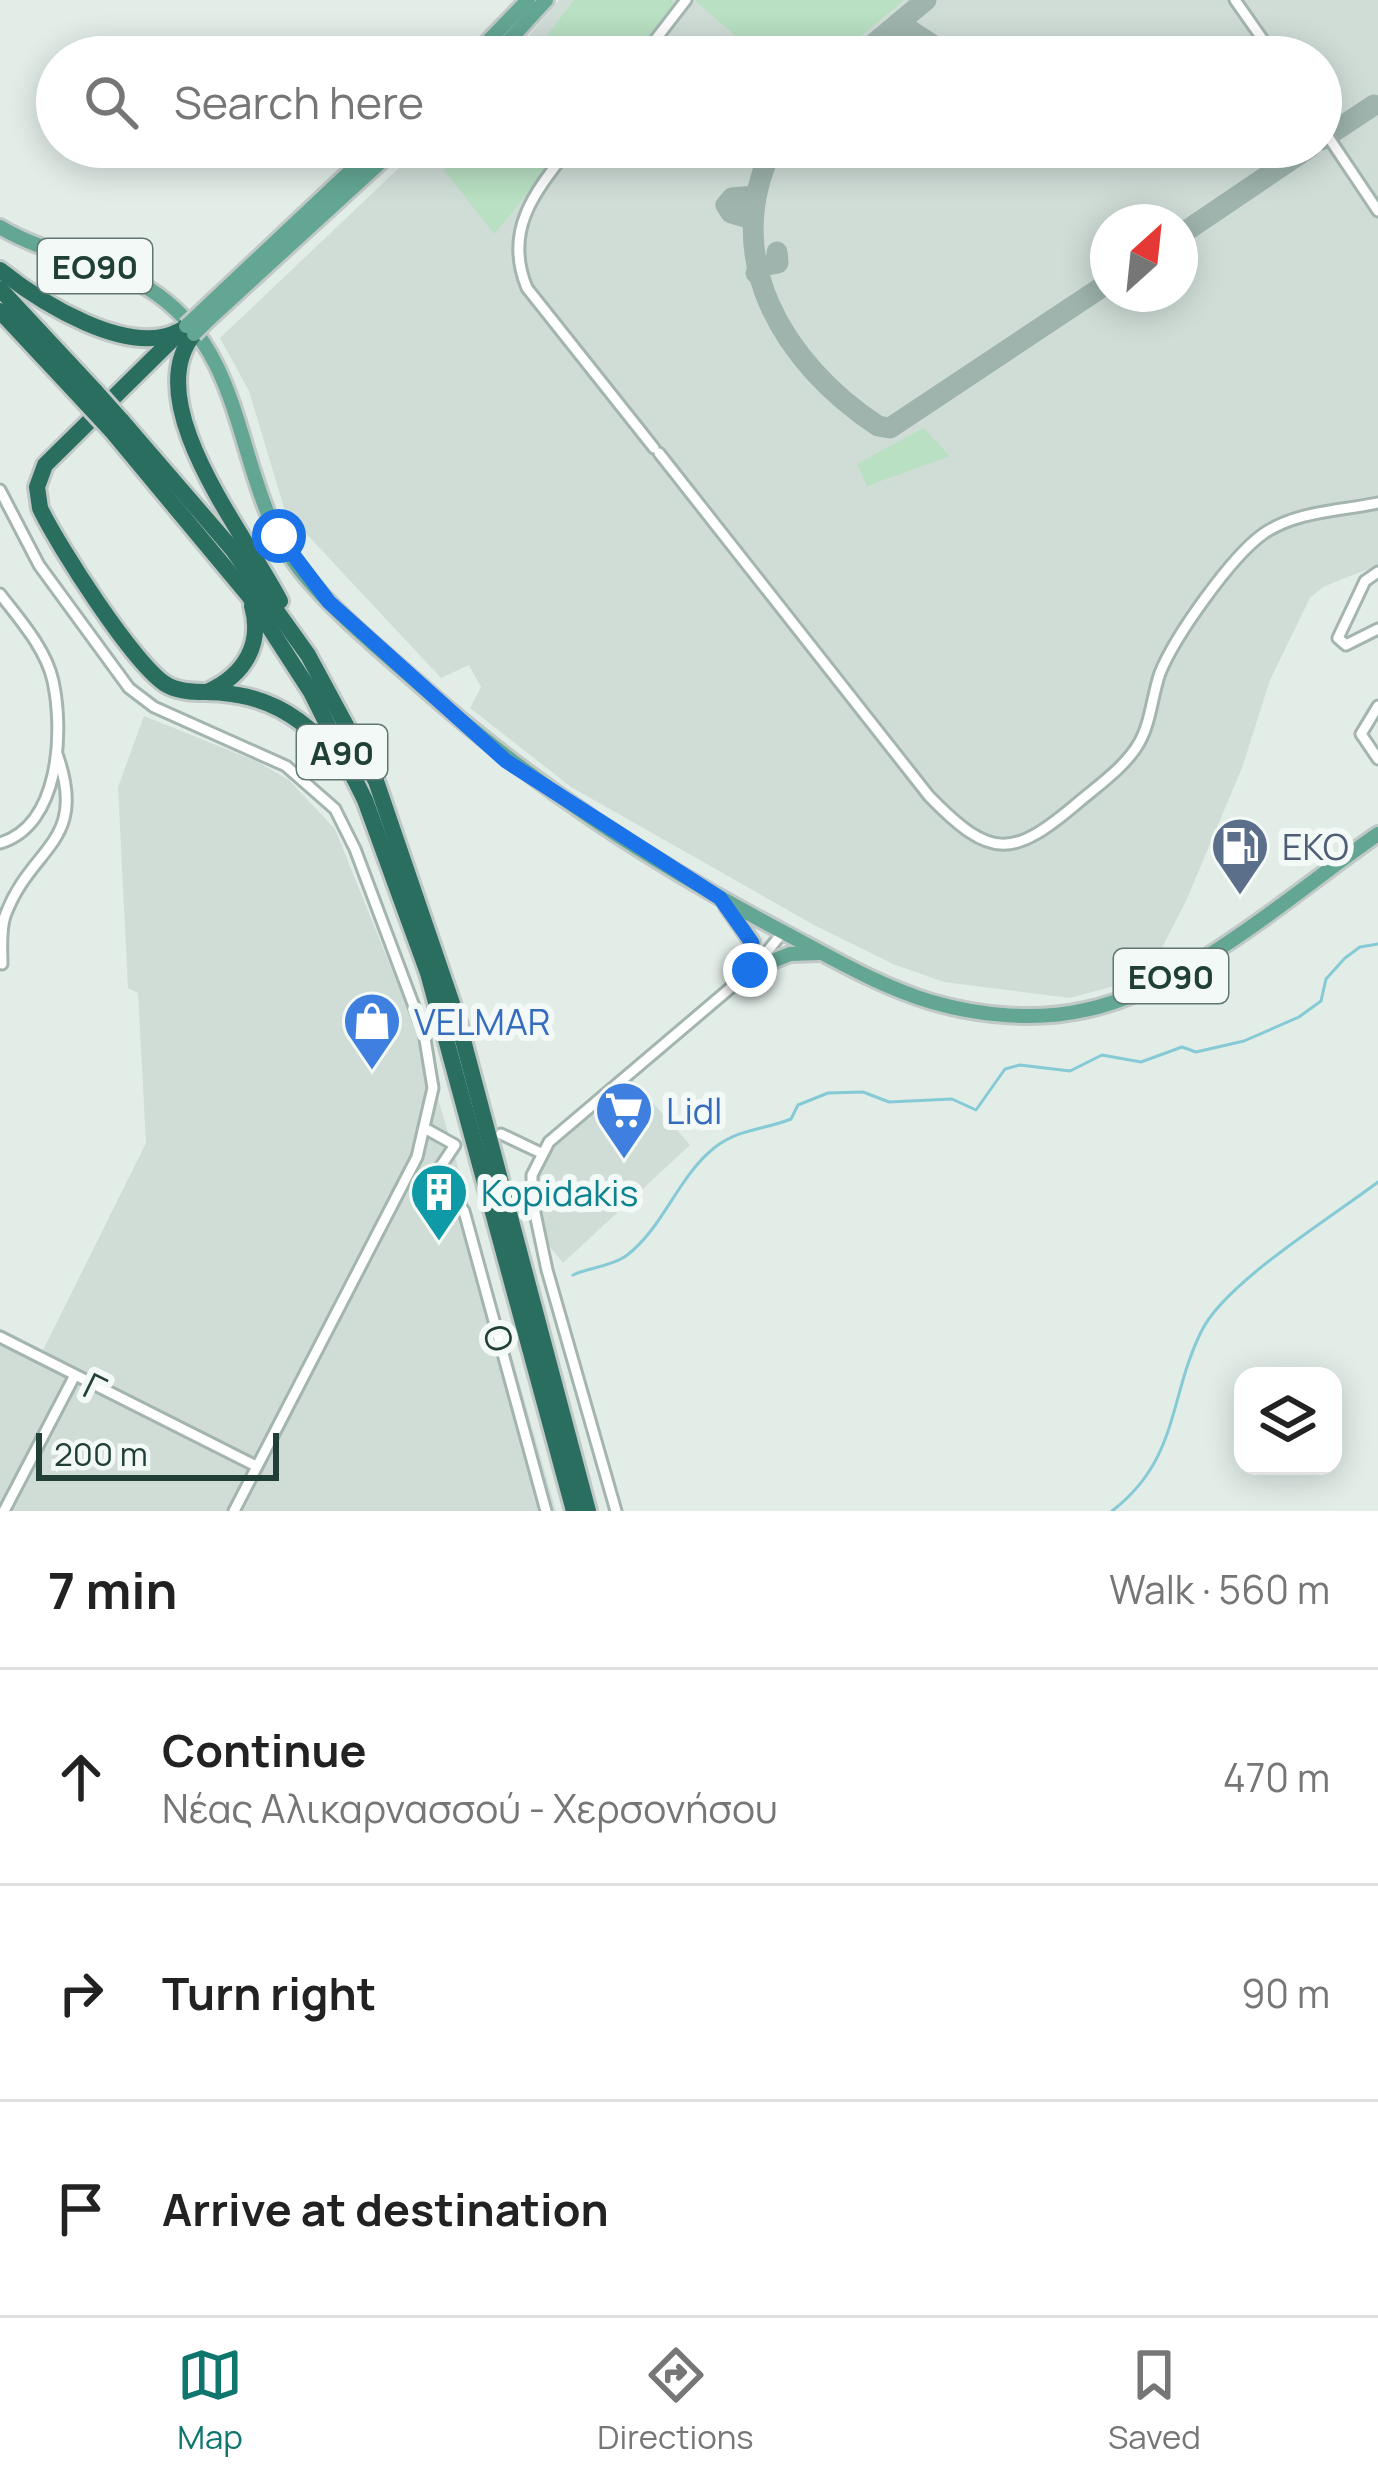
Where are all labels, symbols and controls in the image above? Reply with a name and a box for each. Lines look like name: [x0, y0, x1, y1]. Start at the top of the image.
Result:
search box: [36, 36, 1342, 168]
icon: search: [78, 69, 144, 135]
text: Search here: [174, 71, 424, 133]
north arrow: [1090, 204, 1198, 312]
road number: ΕΟ90: [38, 239, 152, 293]
route start: [252, 509, 306, 563]
road number: Α90: [297, 725, 387, 779]
fuel station icon: EKO: [1209, 815, 1271, 897]
place label: EKO: [1282, 822, 1349, 871]
route end: [723, 943, 777, 997]
road number: ΕΟ90: [1114, 949, 1228, 1003]
shop icon: VELMAR: [341, 990, 403, 1072]
place label: VELMAR: [414, 997, 550, 1046]
supermarket icon: Lidl: [593, 1079, 655, 1161]
place label: Lidl: [666, 1086, 723, 1135]
building icon: Kopidakis: [408, 1161, 470, 1243]
place label: Kopidakis: [481, 1168, 638, 1217]
street label: Ο: [472, 1319, 526, 1357]
street label: Γ: [76, 1361, 114, 1413]
map controls: [1234, 1367, 1342, 1475]
button: layers: [1234, 1367, 1342, 1475]
scale bar: [36, 1427, 279, 1480]
text: 200 m: [54, 1431, 148, 1476]
text: 7 min: [48, 1555, 177, 1624]
text: Walk · 560 m: [1109, 1562, 1330, 1616]
text: Continue: [162, 1719, 367, 1781]
icon: ahead: [48, 1744, 114, 1810]
text: 470 m: [1223, 1750, 1330, 1804]
text: Νέας Αλικαρνασσού - Χερσονήσου: [162, 1781, 778, 1835]
icon: right: [48, 1960, 114, 2026]
text: Turn right: [162, 1962, 376, 2024]
text: 90 m: [1241, 1966, 1330, 2020]
icon: arrive: [48, 2176, 114, 2242]
text: Arrive at destination: [162, 2178, 609, 2240]
tab: Map: [177, 2342, 243, 2459]
tab: Directions: [597, 2342, 754, 2459]
tab: Saved: [1108, 2342, 1201, 2459]

